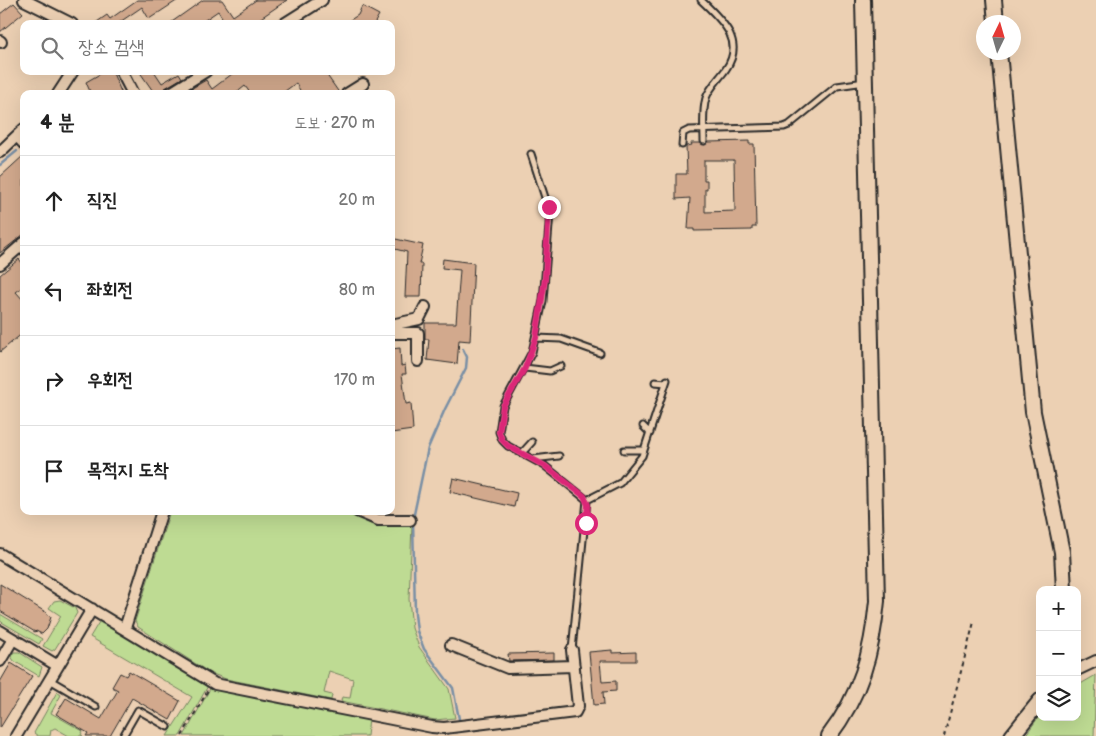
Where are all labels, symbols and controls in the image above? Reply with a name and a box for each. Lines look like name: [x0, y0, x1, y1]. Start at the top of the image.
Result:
north arrow: [976, 15, 1021, 60]
search box: [20, 20, 395, 75]
icon: search: [38, 34, 66, 62]
text: 장소 검색: [78, 36, 144, 59]
text: 4 분: [40, 110, 75, 135]
text: 도보 · 270 m: [295, 114, 375, 133]
icon: ahead: [40, 187, 68, 215]
text: 직진: [87, 189, 118, 212]
text: 20 m: [339, 191, 375, 210]
route end: [538, 196, 561, 219]
icon: left: [40, 277, 68, 305]
text: 좌회전: [87, 279, 133, 302]
text: 80 m: [339, 281, 375, 300]
icon: right: [40, 367, 68, 395]
text: 우회전: [87, 369, 133, 392]
text: 170 m: [334, 371, 375, 390]
icon: arrive: [40, 457, 68, 485]
text: 목적지 도착: [87, 459, 169, 482]
route start: [575, 512, 598, 535]
map controls: [1036, 586, 1081, 721]
button: +: [1036, 586, 1081, 631]
button: −: [1036, 631, 1081, 676]
button: layers: [1036, 676, 1081, 721]

